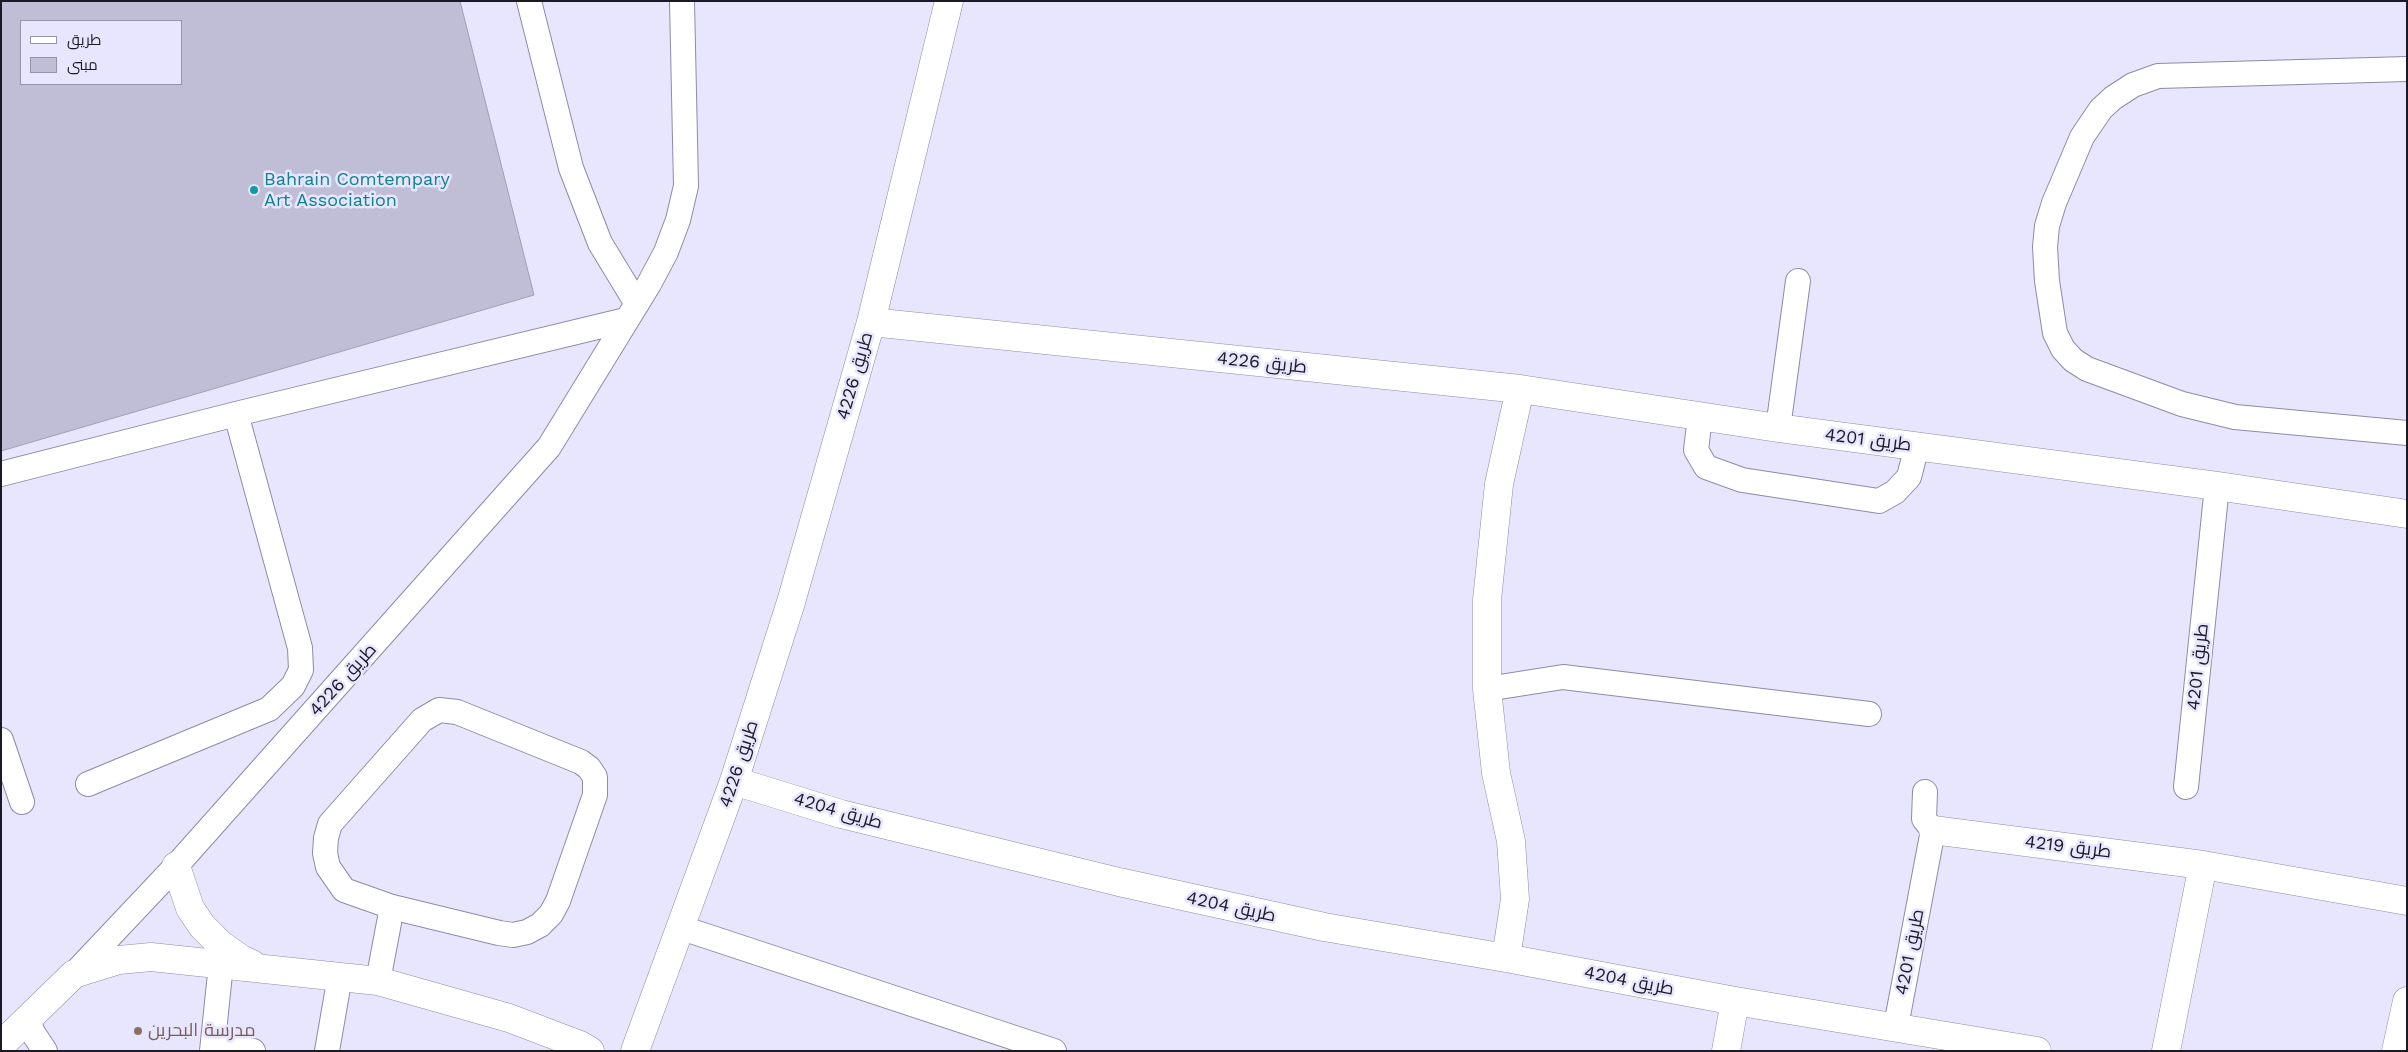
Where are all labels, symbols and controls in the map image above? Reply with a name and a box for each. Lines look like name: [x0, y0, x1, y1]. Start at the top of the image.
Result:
legend: [20, 20, 182, 85]
text: طريق: [67, 31, 101, 49]
text: مبنى: [67, 56, 98, 74]
place label: Bahrain Comtempary Art Association: [264, 169, 450, 212]
marker: Bahrain Comtempary Art Association: [248, 184, 260, 196]
street label: طريق 4226: [832, 330, 878, 422]
street label: طريق 4226: [1216, 348, 1308, 378]
street label: طريق 4201: [1824, 424, 1912, 456]
street label: طريق 4201: [2183, 623, 2213, 711]
street label: طريق 4226: [305, 639, 381, 721]
street label: طريق 4226: [715, 718, 763, 810]
street label: طريق 4204: [791, 788, 885, 834]
street label: طريق 4219: [2024, 831, 2112, 863]
street label: طريق 4204: [1184, 887, 1278, 927]
street label: طريق 4201: [1891, 907, 1929, 997]
street label: طريق 4204: [1582, 962, 1676, 1000]
place label: مدرسة البحرين: [148, 1020, 256, 1042]
marker: مدرسة البحرين: [132, 1025, 144, 1037]

